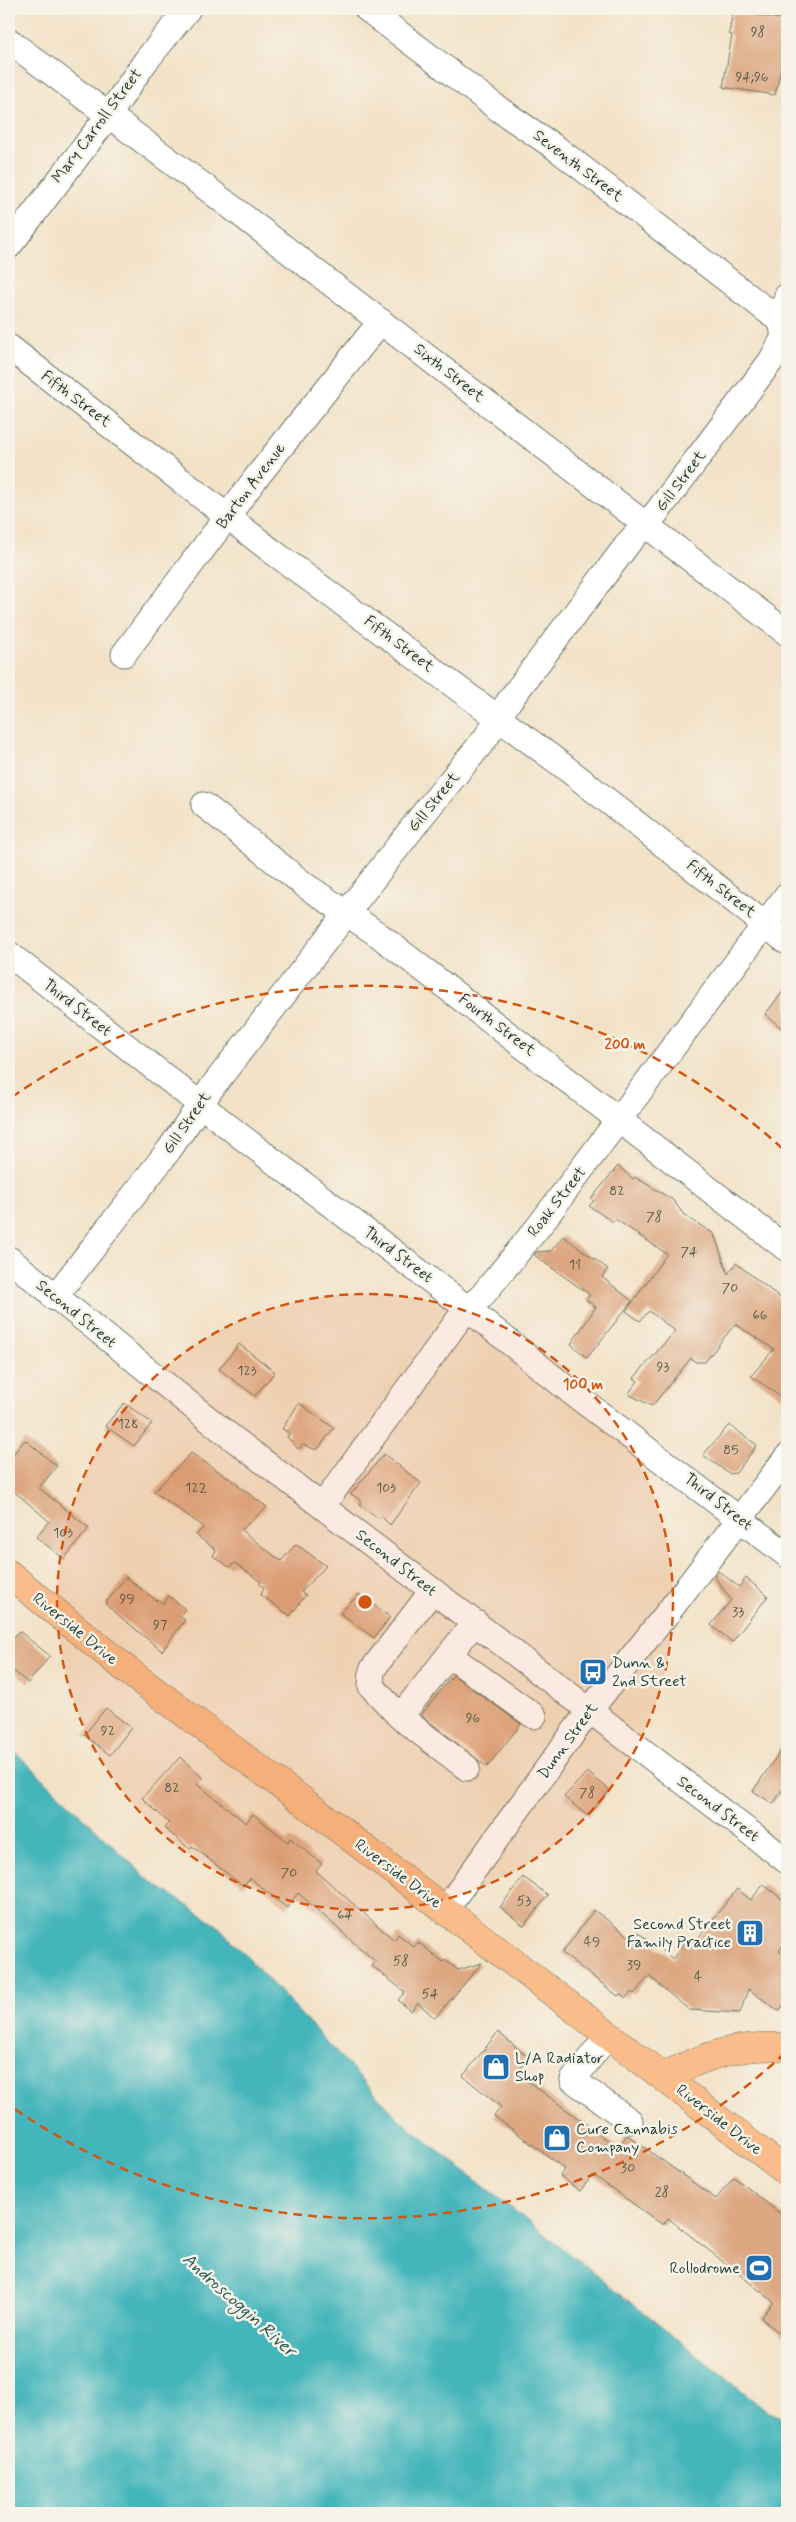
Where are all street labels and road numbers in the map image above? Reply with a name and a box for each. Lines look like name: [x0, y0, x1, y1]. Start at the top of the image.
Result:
street label: Mary Carroll Street: [47, 64, 147, 188]
street label: Seventh Street: [529, 125, 628, 207]
street label: Sixth Street: [409, 339, 489, 408]
street label: Fifth Street: [37, 366, 116, 433]
street label: Barton Avenue: [212, 438, 291, 533]
street label: Gill Street: [651, 446, 711, 516]
street label: Fifth Street: [360, 611, 439, 678]
street label: Gill Street: [403, 767, 465, 836]
street label: Fifth Street: [682, 855, 760, 923]
street label: Third Street: [38, 975, 116, 1041]
street label: Fourth Street: [454, 989, 540, 1061]
street label: Gill Street: [158, 1087, 216, 1158]
street label: Roak Street: [523, 1162, 591, 1242]
street label: Third Street: [359, 1222, 437, 1288]
street label: Second Street: [31, 1275, 121, 1353]
street label: Third Street: [679, 1469, 757, 1535]
street label: Second Street: [351, 1525, 441, 1601]
street label: Riverside Drive: [28, 1588, 122, 1670]
street label: Dunn Street: [533, 1698, 603, 1783]
street label: Second Street: [673, 1771, 763, 1847]
street label: Riverside Drive: [350, 1834, 446, 1914]
street label: Riverside Drive: [672, 2080, 767, 2161]

